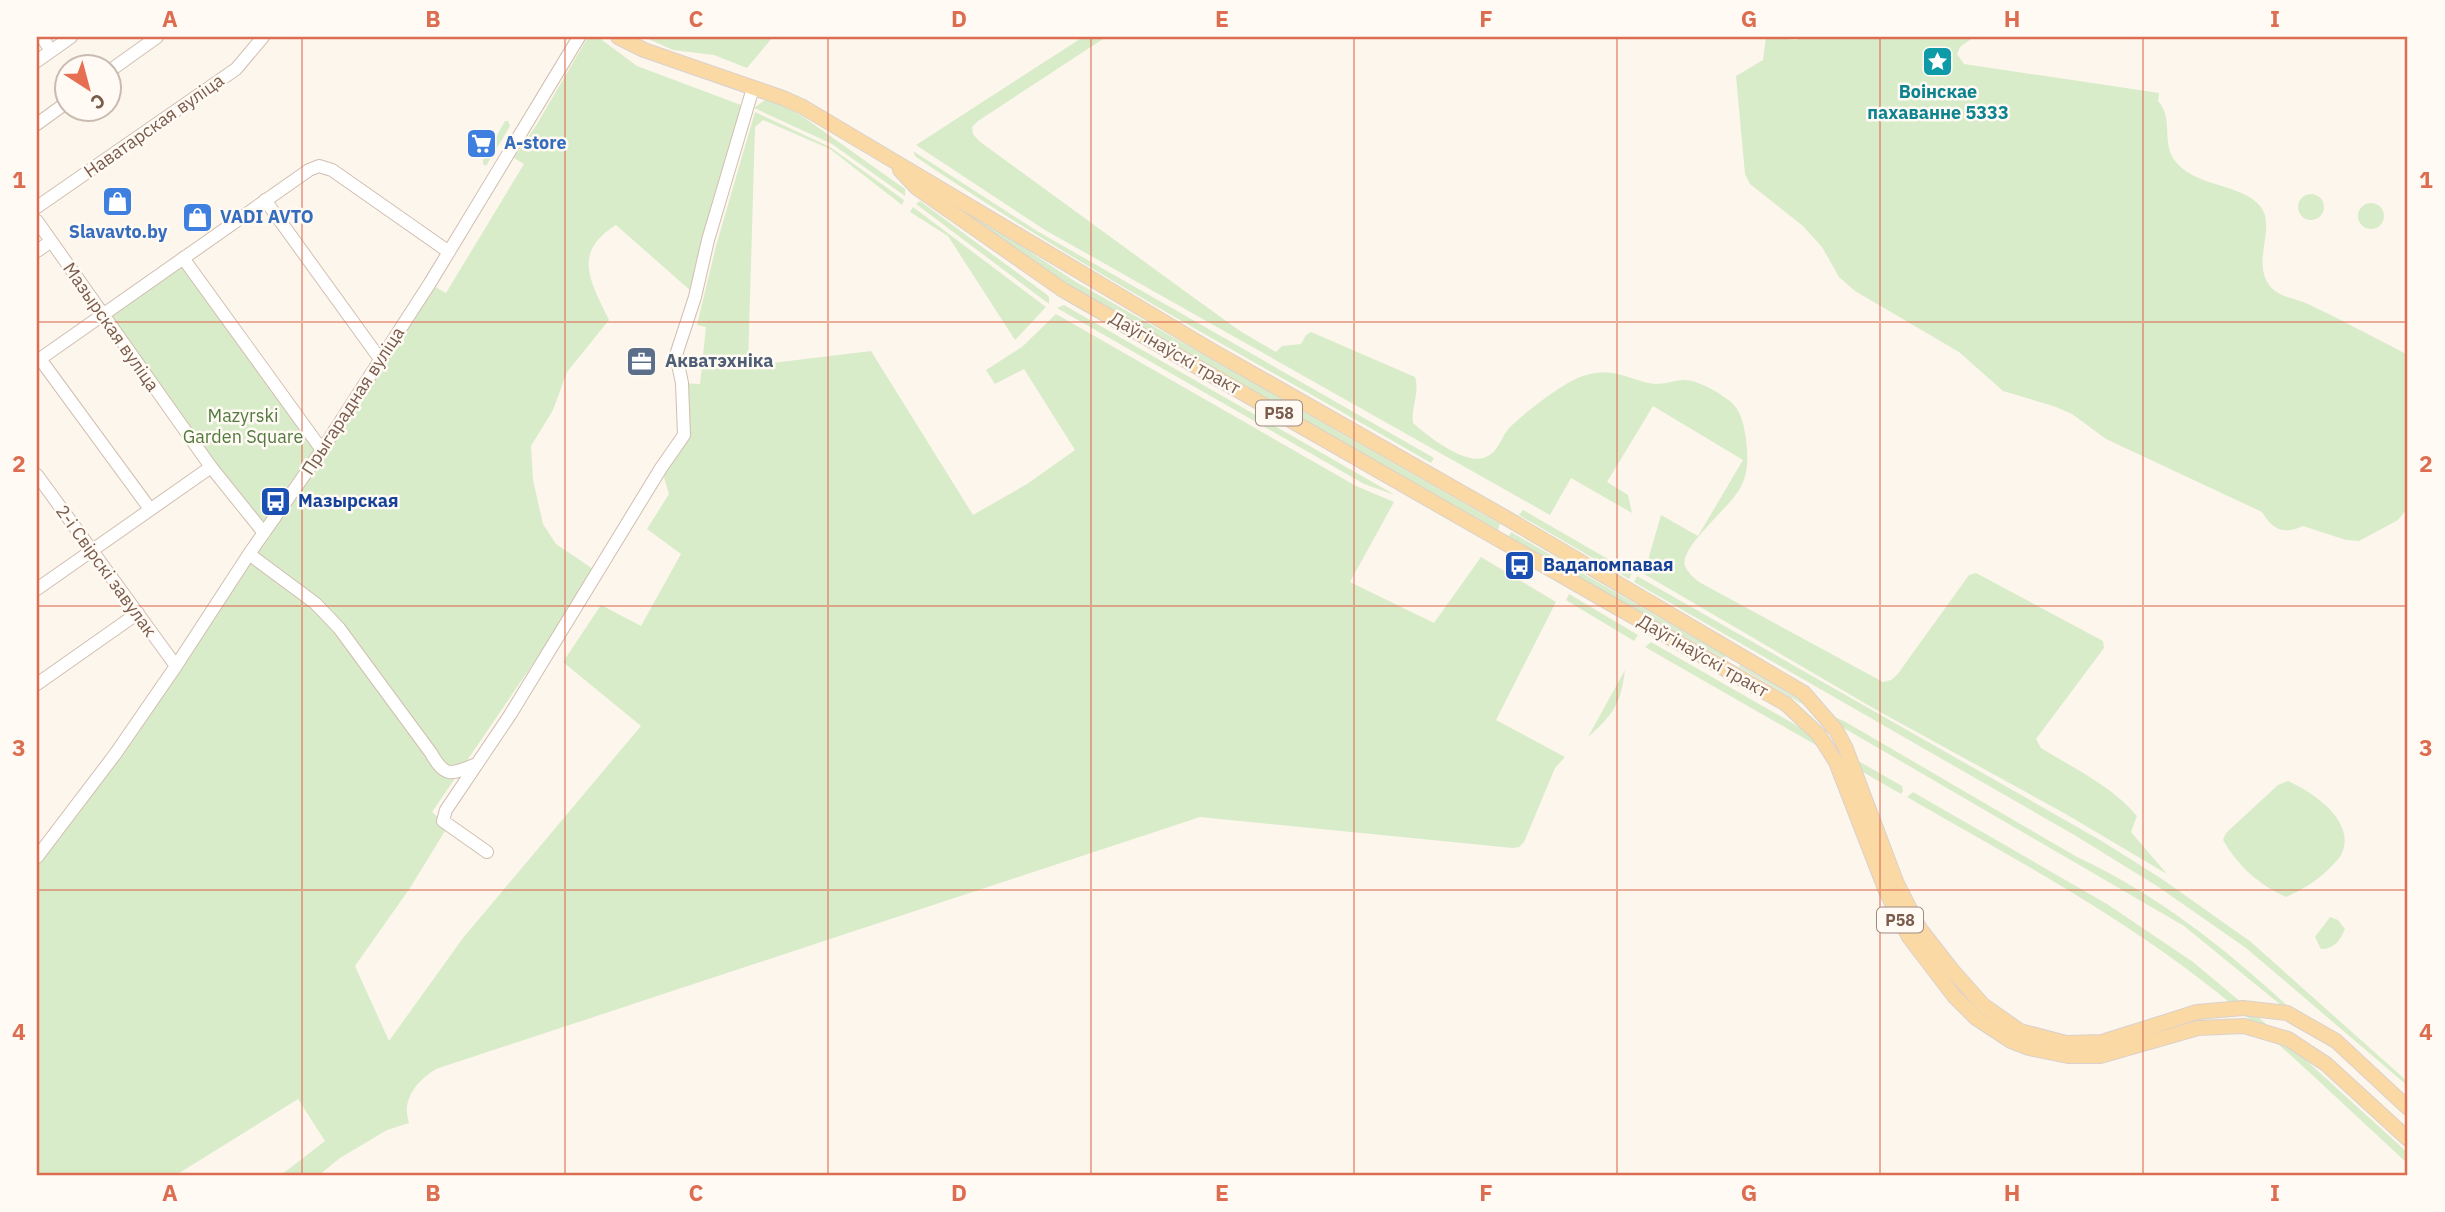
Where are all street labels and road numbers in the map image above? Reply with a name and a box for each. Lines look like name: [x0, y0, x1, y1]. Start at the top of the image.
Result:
street label: Наватарская вуліца: [79, 68, 229, 183]
street label: Мазырская вуліца: [58, 258, 165, 396]
street label: Даўгінаўскі тракт: [1106, 306, 1245, 400]
street label: Прыгарадная вуліца: [296, 322, 409, 479]
road number: Р58: [1256, 400, 1302, 426]
street label: 2-і Свірскі завулак: [51, 500, 162, 641]
street label: Даўгінаўскі тракт: [1634, 609, 1773, 703]
road number: Р58: [1877, 908, 1923, 932]

